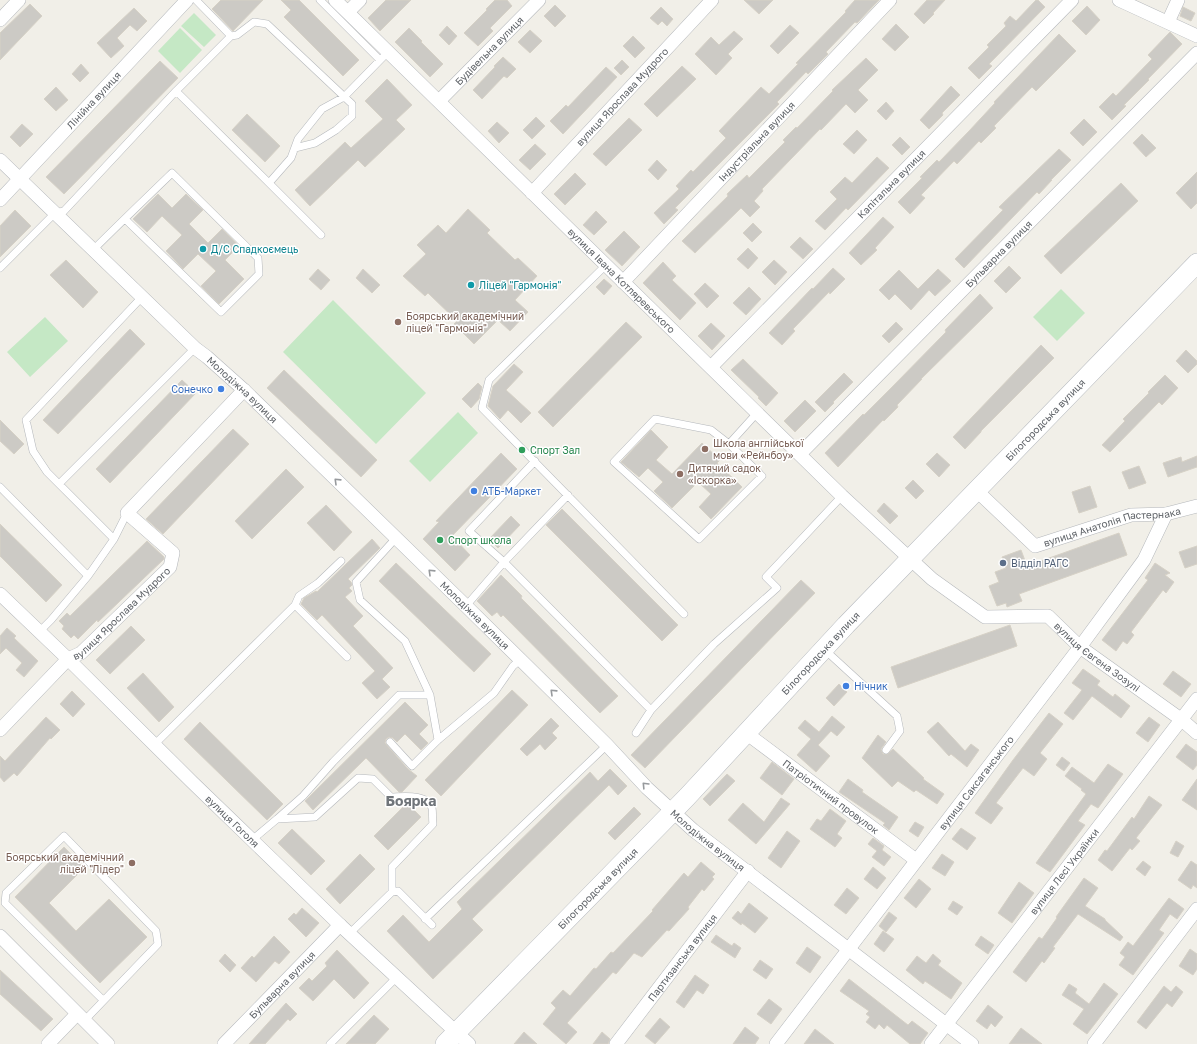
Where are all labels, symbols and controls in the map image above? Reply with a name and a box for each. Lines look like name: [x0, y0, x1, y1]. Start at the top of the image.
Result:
street label: Будівельна вулиця: [452, 14, 526, 87]
street label: вулиця Ярослава Мудрого: [573, 45, 671, 148]
street label: Лінійна вулиця: [64, 69, 123, 131]
street label: Індустріальна вулиця: [716, 99, 797, 184]
street label: Капітальна вулиця: [855, 147, 928, 221]
street label: Бульварна вулиця: [963, 218, 1034, 290]
street label: вулиця Івана Котляревського: [566, 225, 678, 335]
place label: Д/С Спадкоємець: [211, 243, 298, 255]
marker: Д/С Спадкоємець: [198, 244, 208, 254]
place label: Ліцей "Гармонія": [479, 279, 561, 291]
marker: Ліцей "Гармонія": [466, 280, 476, 290]
place label: Боярський академічний ліцей "Гармонія": [406, 310, 524, 334]
marker: Боярський академічний ліцей "Гармонія": [393, 317, 403, 327]
street label: Молодіжна вулиця: [205, 354, 280, 425]
street label: Білогородська вулиця: [1003, 376, 1087, 463]
place label: Сонечко: [171, 383, 213, 395]
marker: Сонечко: [216, 384, 226, 394]
place label: Школа англійської мови «Рейнбоу»: [713, 437, 804, 461]
place label: Спорт Зал: [530, 444, 580, 456]
marker: Школа англійської мови «Рейнбоу»: [700, 444, 710, 454]
marker: Спорт Зал: [517, 445, 527, 455]
place label: Дитячий садок «Іскорка»: [688, 462, 761, 486]
marker: Дитячий садок «Іскорка»: [675, 469, 685, 479]
one-way arrow: [334, 479, 342, 486]
place label: АТБ-Маркет: [482, 485, 541, 497]
marker: АТБ-Маркет: [469, 486, 479, 496]
street label: вулиця Анатолія Пастернака: [1042, 504, 1182, 549]
place label: Спорт школа: [448, 534, 511, 546]
marker: Спорт школа: [435, 535, 445, 545]
place label: Відділ РАГС: [1011, 557, 1069, 569]
marker: Відділ РАГС: [998, 558, 1008, 568]
street label: вулиця Ярослава Мудрого: [71, 564, 172, 662]
one-way arrow: [428, 569, 436, 576]
street label: Молодіжна вулиця: [438, 579, 512, 652]
street label: Білогородська вулиця: [779, 609, 862, 697]
street label: вулиця Євгена Зозулі: [1052, 619, 1142, 694]
place label: Нічник: [854, 680, 888, 692]
marker: Нічник: [841, 681, 851, 691]
one-way arrow: [550, 689, 558, 697]
street label: вулиця Саксаганського: [936, 733, 1016, 832]
street label: Патріотичний провулок: [781, 757, 881, 836]
one-way arrow: [642, 782, 650, 790]
district label: Боярка: [386, 792, 436, 809]
street label: вулиця Гоголя: [203, 793, 262, 850]
street label: Молодіжна вулиця: [668, 807, 747, 874]
street label: вулиця Лесі Українки: [1027, 826, 1101, 917]
street label: Білогородська вулиця: [555, 845, 640, 931]
place label: Боярський академічний ліцей "Лідер": [6, 851, 124, 875]
marker: Боярський академічний ліцей "Лідер": [127, 858, 137, 868]
street label: Партизанська вулиця: [645, 911, 719, 1003]
street label: Бульварна вулиця: [246, 948, 317, 1021]

